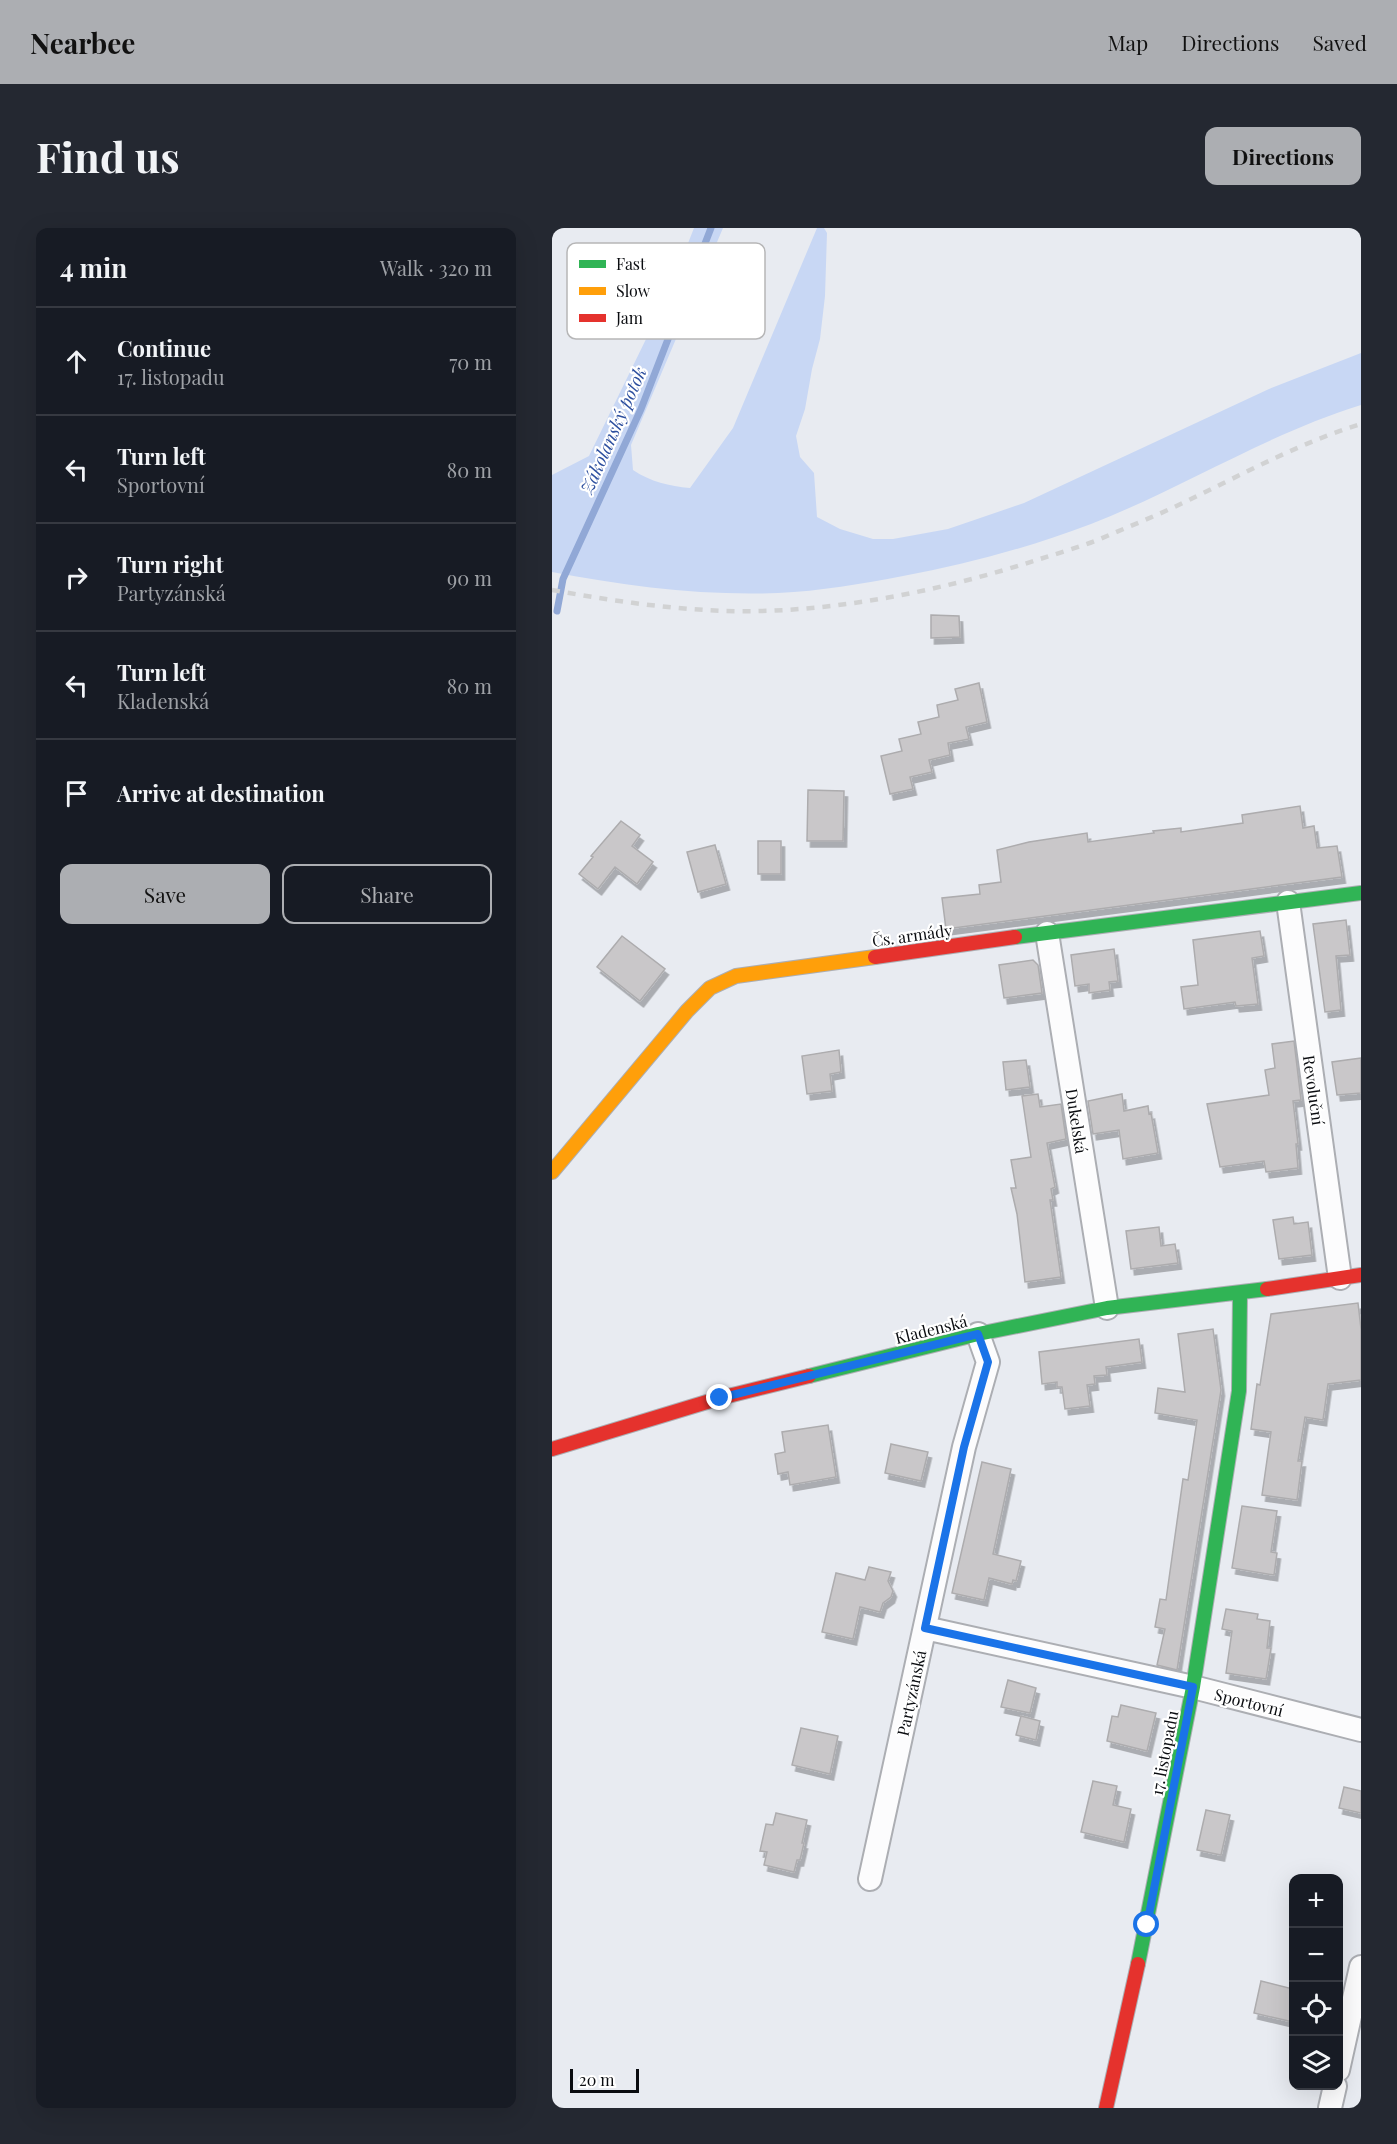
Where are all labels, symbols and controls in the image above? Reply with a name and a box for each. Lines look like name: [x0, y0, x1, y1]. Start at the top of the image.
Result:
text: Nearbee: [30, 24, 135, 61]
text: Map: [1107, 28, 1148, 56]
text: Directions: [1181, 28, 1279, 56]
text: Saved: [1312, 28, 1367, 56]
button: Directions: [1205, 127, 1361, 185]
text: Find us: [36, 128, 180, 184]
legend: [567, 243, 765, 339]
text: 4 min: [60, 250, 127, 285]
text: Fast: [616, 253, 646, 274]
text: Walk · 320 m: [380, 254, 492, 281]
text: Slow: [616, 280, 651, 301]
text: Jam: [615, 307, 643, 328]
text: Continue: [117, 333, 211, 363]
icon: ahead: [60, 345, 93, 378]
text: 70 m: [449, 348, 492, 375]
text: 17. listopadu: [117, 363, 225, 390]
water label: Zákolanský potok: [574, 363, 652, 498]
text: Turn left: [117, 441, 206, 471]
icon: left: [60, 453, 93, 486]
text: 80 m: [447, 456, 492, 483]
text: Sportovní: [117, 471, 205, 498]
text: Turn right: [117, 549, 223, 579]
icon: right: [60, 561, 93, 594]
text: 90 m: [447, 564, 492, 591]
text: Partyzánská: [117, 579, 226, 606]
text: Turn left: [117, 657, 206, 687]
icon: left: [60, 669, 93, 702]
text: 80 m: [447, 672, 492, 699]
text: Kladenská: [117, 687, 209, 714]
icon: arrive: [60, 777, 93, 810]
text: Arrive at destination: [117, 778, 325, 808]
button: Save: [60, 864, 270, 924]
button: Share: [282, 864, 492, 924]
street label: Čs. armády: [871, 919, 953, 951]
street label: Revoluční: [1299, 1054, 1329, 1127]
street label: Dukelská: [1061, 1087, 1093, 1155]
street label: Kladenská: [893, 1310, 969, 1348]
route end: [706, 1384, 732, 1410]
street label: Partyzánská: [892, 1648, 930, 1738]
street label: Sportovní: [1212, 1683, 1286, 1721]
street label: 17. listopadu: [1145, 1709, 1183, 1797]
map controls: [1289, 1874, 1343, 2090]
button: +: [1289, 1874, 1343, 1928]
route start: [1133, 1911, 1159, 1937]
button: −: [1289, 1928, 1343, 1982]
button: locate: [1289, 1982, 1343, 2036]
button: layers: [1289, 2036, 1343, 2090]
scale bar: [570, 2066, 639, 2094]
text: 20 m: [579, 2069, 614, 2090]

